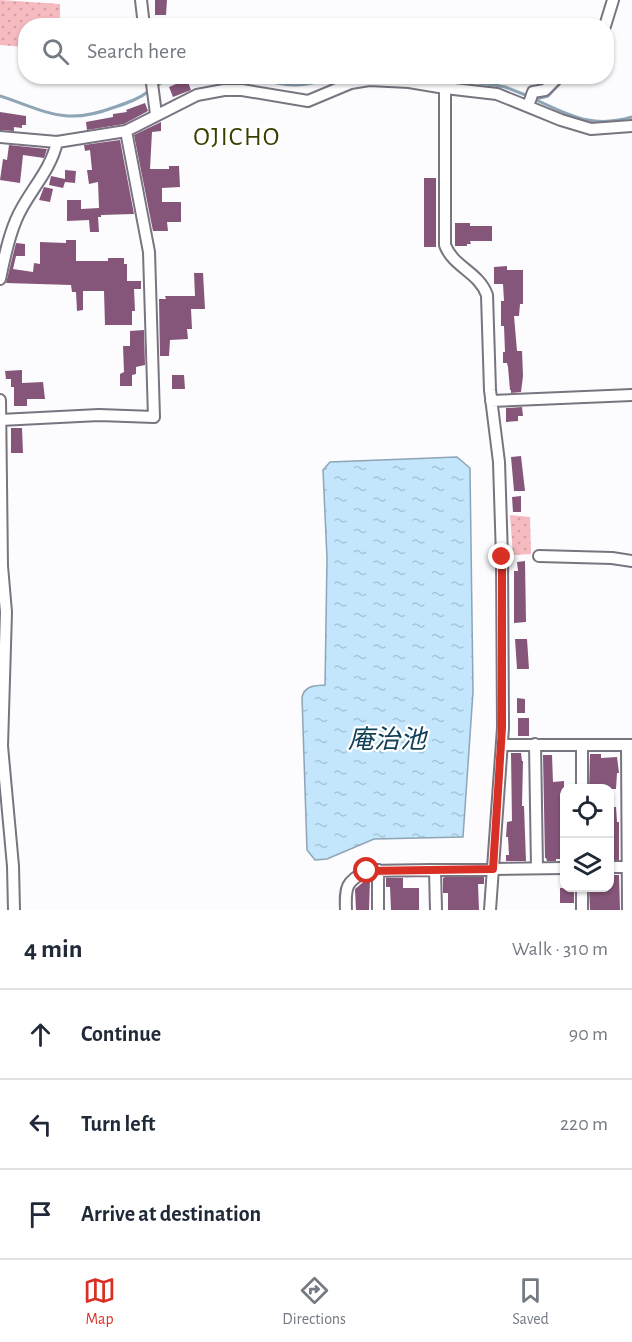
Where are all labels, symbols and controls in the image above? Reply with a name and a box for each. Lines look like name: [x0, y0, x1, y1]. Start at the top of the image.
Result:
search box: [18, 18, 614, 84]
icon: search: [39, 35, 72, 68]
text: Search here: [87, 40, 186, 62]
district label: OJICHO: [193, 124, 281, 150]
route end: [488, 543, 514, 569]
water label: 庵治池: [348, 726, 429, 753]
map controls: [560, 784, 614, 892]
button: locate: [560, 784, 614, 838]
button: layers: [560, 838, 614, 892]
route start: [353, 857, 379, 883]
text: 4 min: [24, 936, 83, 962]
text: Walk · 310 m: [512, 939, 608, 959]
icon: ahead: [24, 1018, 57, 1051]
text: Continue: [81, 1023, 161, 1045]
text: 90 m: [569, 1024, 608, 1044]
icon: left: [24, 1108, 57, 1141]
text: Turn left: [81, 1113, 155, 1135]
text: 220 m: [560, 1114, 608, 1134]
icon: arrive: [24, 1198, 57, 1231]
text: Arrive at destination: [81, 1203, 261, 1225]
tab: Map: [83, 1274, 116, 1329]
tab: Directions: [282, 1274, 346, 1329]
tab: Saved: [512, 1274, 549, 1329]

